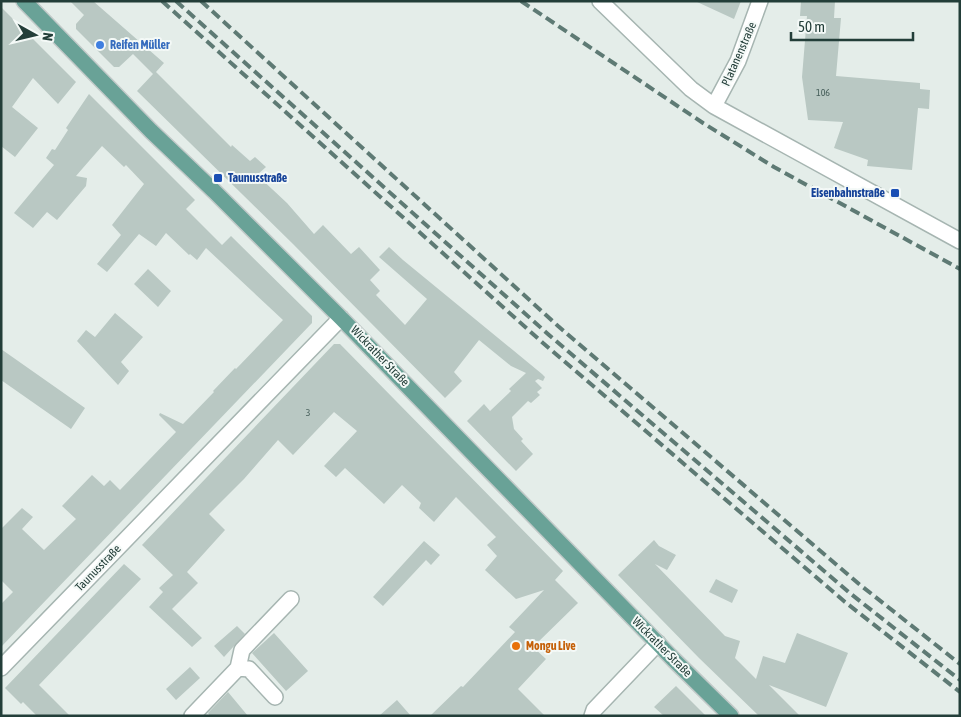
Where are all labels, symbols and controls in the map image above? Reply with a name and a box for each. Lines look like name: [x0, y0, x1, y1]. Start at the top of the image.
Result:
north arrow: [10, 10, 60, 60]
scale bar: [791, 10, 914, 42]
text: 50 m: [798, 18, 825, 35]
street label: Platanenstraße: [719, 20, 759, 88]
text: N: [39, 32, 56, 42]
place label: Reifen Müller: [110, 38, 170, 52]
marker: Reifen Müller: [94, 39, 106, 51]
house number: 106: [816, 87, 830, 98]
place label: Taunusstraße: [228, 171, 288, 185]
marker: Taunusstraße: [212, 172, 224, 184]
place label: Eisenbahnstraße: [811, 186, 886, 200]
marker: Eisenbahnstraße: [889, 187, 901, 199]
street label: Wickrather Straße: [348, 323, 412, 389]
house number: 3: [306, 407, 311, 418]
street label: Taunusstraße: [72, 542, 124, 594]
street label: Wickrather Straße: [629, 614, 695, 680]
place label: Mongu Live: [526, 639, 576, 653]
marker: Mongu Live: [510, 640, 522, 652]

